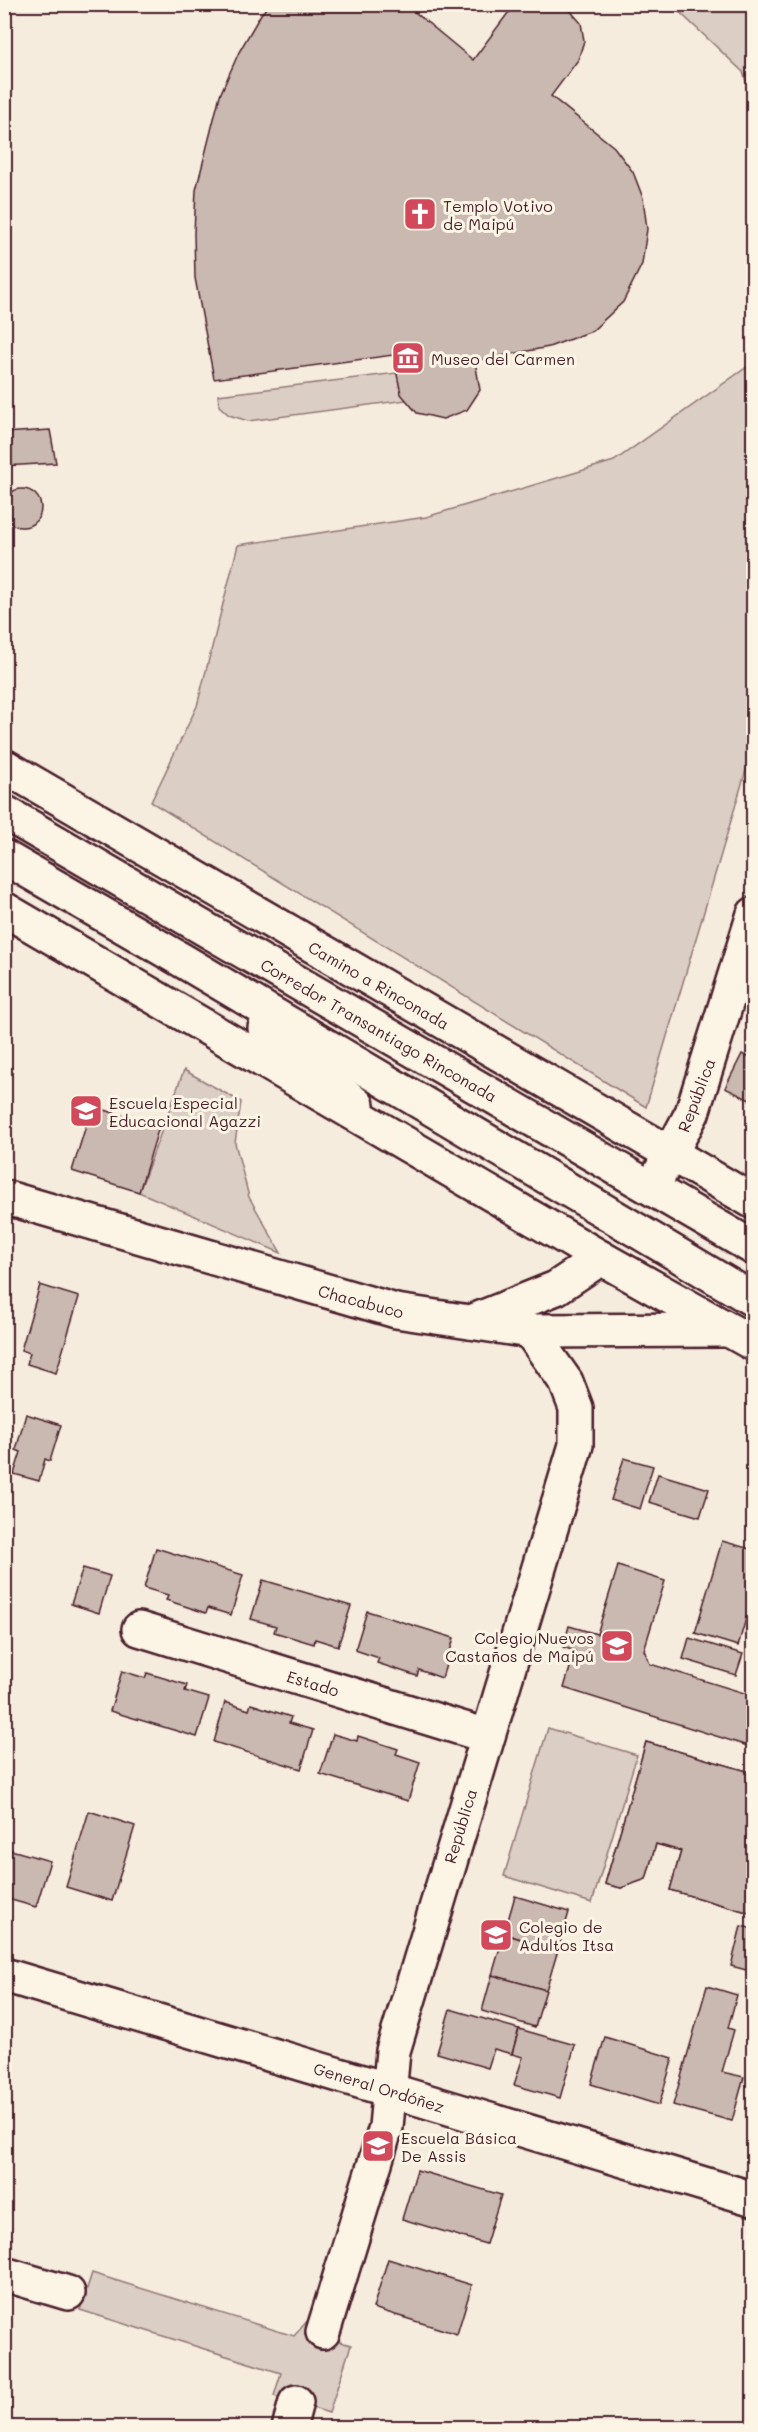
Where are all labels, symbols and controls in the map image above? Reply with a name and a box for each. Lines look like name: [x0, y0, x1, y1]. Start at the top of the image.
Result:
place label: Templo Votivo de Maipú: [443, 195, 553, 234]
church icon: Templo Votivo de Maipú: [402, 196, 438, 232]
museum icon: Museo del Carmen: [390, 340, 426, 376]
place label: Museo del Carmen: [431, 348, 575, 369]
street label: Camino a Rinconada: [305, 936, 453, 1034]
street label: Corredor Transantiago Rinconada: [257, 953, 501, 1107]
street label: República: [672, 1055, 720, 1135]
place label: Escuela Especial Educacional Agazzi: [109, 1092, 261, 1131]
school or university icon: Escuela Especial Educacional Agazzi: [68, 1093, 104, 1129]
street label: Chacabuco: [316, 1280, 406, 1322]
place label: Colegio Nuevos Castaños de Maipú: [445, 1627, 594, 1666]
school or university icon: Colegio Nuevos Castaños de Maipú: [599, 1628, 635, 1664]
street label: Estado: [284, 1665, 342, 1701]
street label: República: [439, 1786, 481, 1866]
place label: Colegio de Adultos Itsa: [519, 1916, 614, 1955]
school or university icon: Colegio de Adultos Itsa: [478, 1917, 514, 1953]
street label: General Ordóñez: [311, 2057, 447, 2117]
place label: Escuela Básica De Assis: [401, 2127, 517, 2166]
school or university icon: Escuela Básica De Assis: [360, 2128, 396, 2164]

